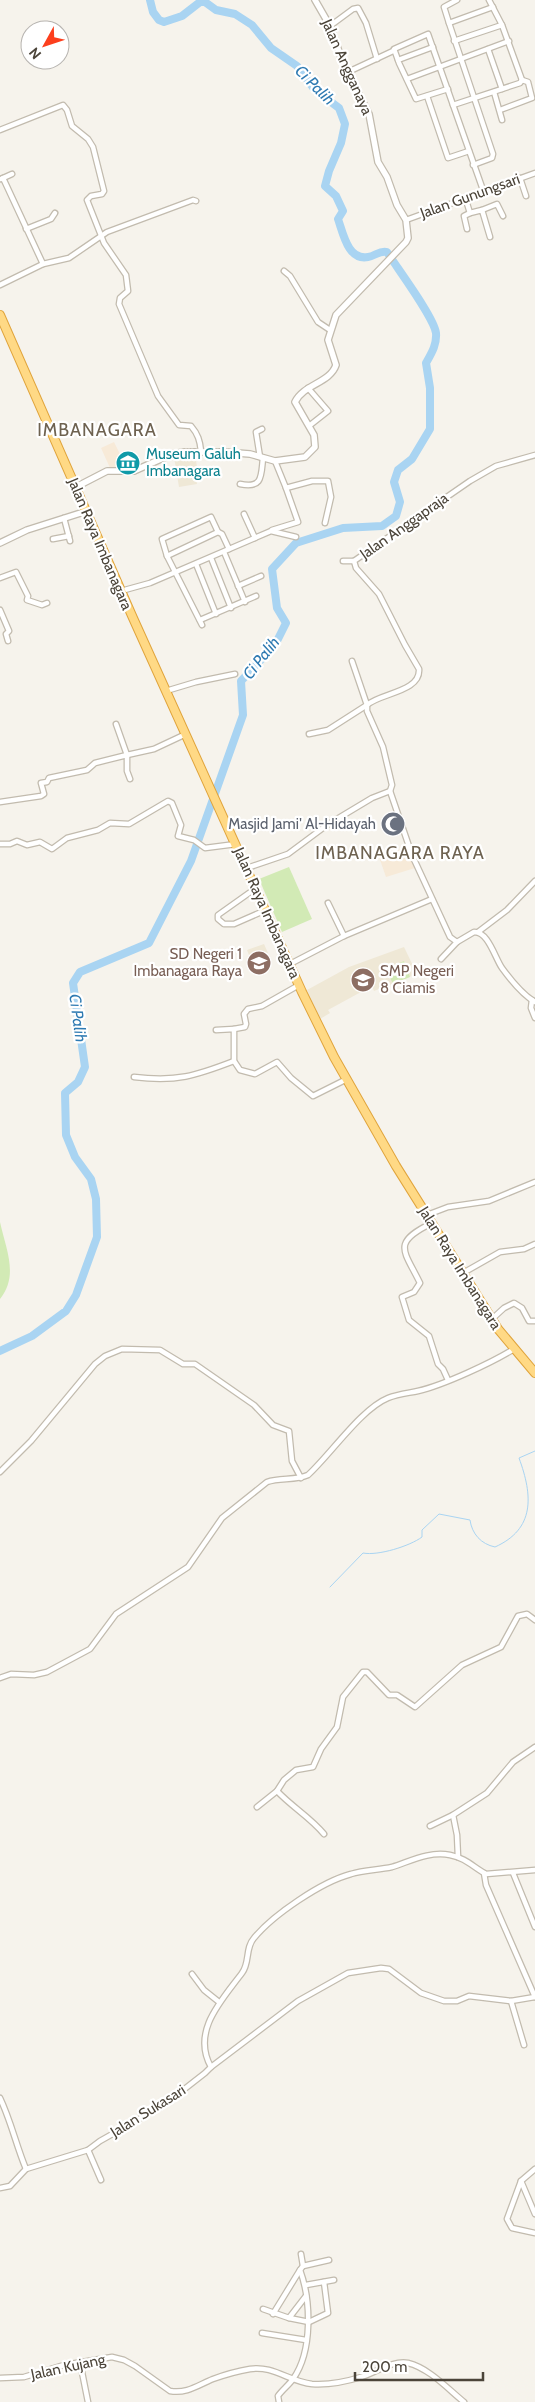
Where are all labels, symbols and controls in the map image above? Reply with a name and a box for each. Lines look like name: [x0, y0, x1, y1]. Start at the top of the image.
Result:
street label: Jalan Angganaya: [317, 15, 377, 118]
north arrow: [20, 20, 70, 70]
text: N: [25, 44, 45, 63]
water label: Ci Palih: [291, 61, 339, 109]
street label: Jalan Gunungsari: [417, 170, 522, 223]
district label: IMBANAGARA: [37, 419, 157, 441]
place label: Museum Galuh Imbanagara: [146, 445, 241, 480]
museum icon: Museum Galuh Imbanagara: [115, 450, 141, 476]
street label: Jalan Raya Imbanagara: [64, 474, 136, 613]
street label: Jalan Anggapraja: [356, 488, 452, 564]
water label: Ci Palih: [239, 633, 283, 683]
mosque icon: Masjid Jami' Al-Hidayah: [380, 811, 406, 837]
place label: Masjid Jami' Al-Hidayah: [228, 815, 376, 833]
district label: IMBANAGARA RAYA: [315, 842, 485, 864]
street label: Jalan Raya Imbanagara: [230, 844, 304, 982]
place label: SD Negeri 1 Imbanagara Raya: [134, 945, 243, 980]
school or university icon: SD Negeri 1 Imbanagara Raya: [246, 950, 272, 976]
place label: SMP Negeri 8 Ciamis: [380, 962, 454, 997]
school or university icon: SMP Negeri 8 Ciamis: [350, 967, 376, 993]
water label: Ci Palih: [65, 993, 91, 1043]
street label: Jalan Raya Imbanagara: [414, 1202, 506, 1334]
street label: Jalan Sukasari: [106, 2081, 189, 2142]
street label: Jalan Kujang: [28, 2350, 107, 2384]
scale bar: [355, 2350, 482, 2382]
text: 200 m: [362, 2358, 407, 2376]

